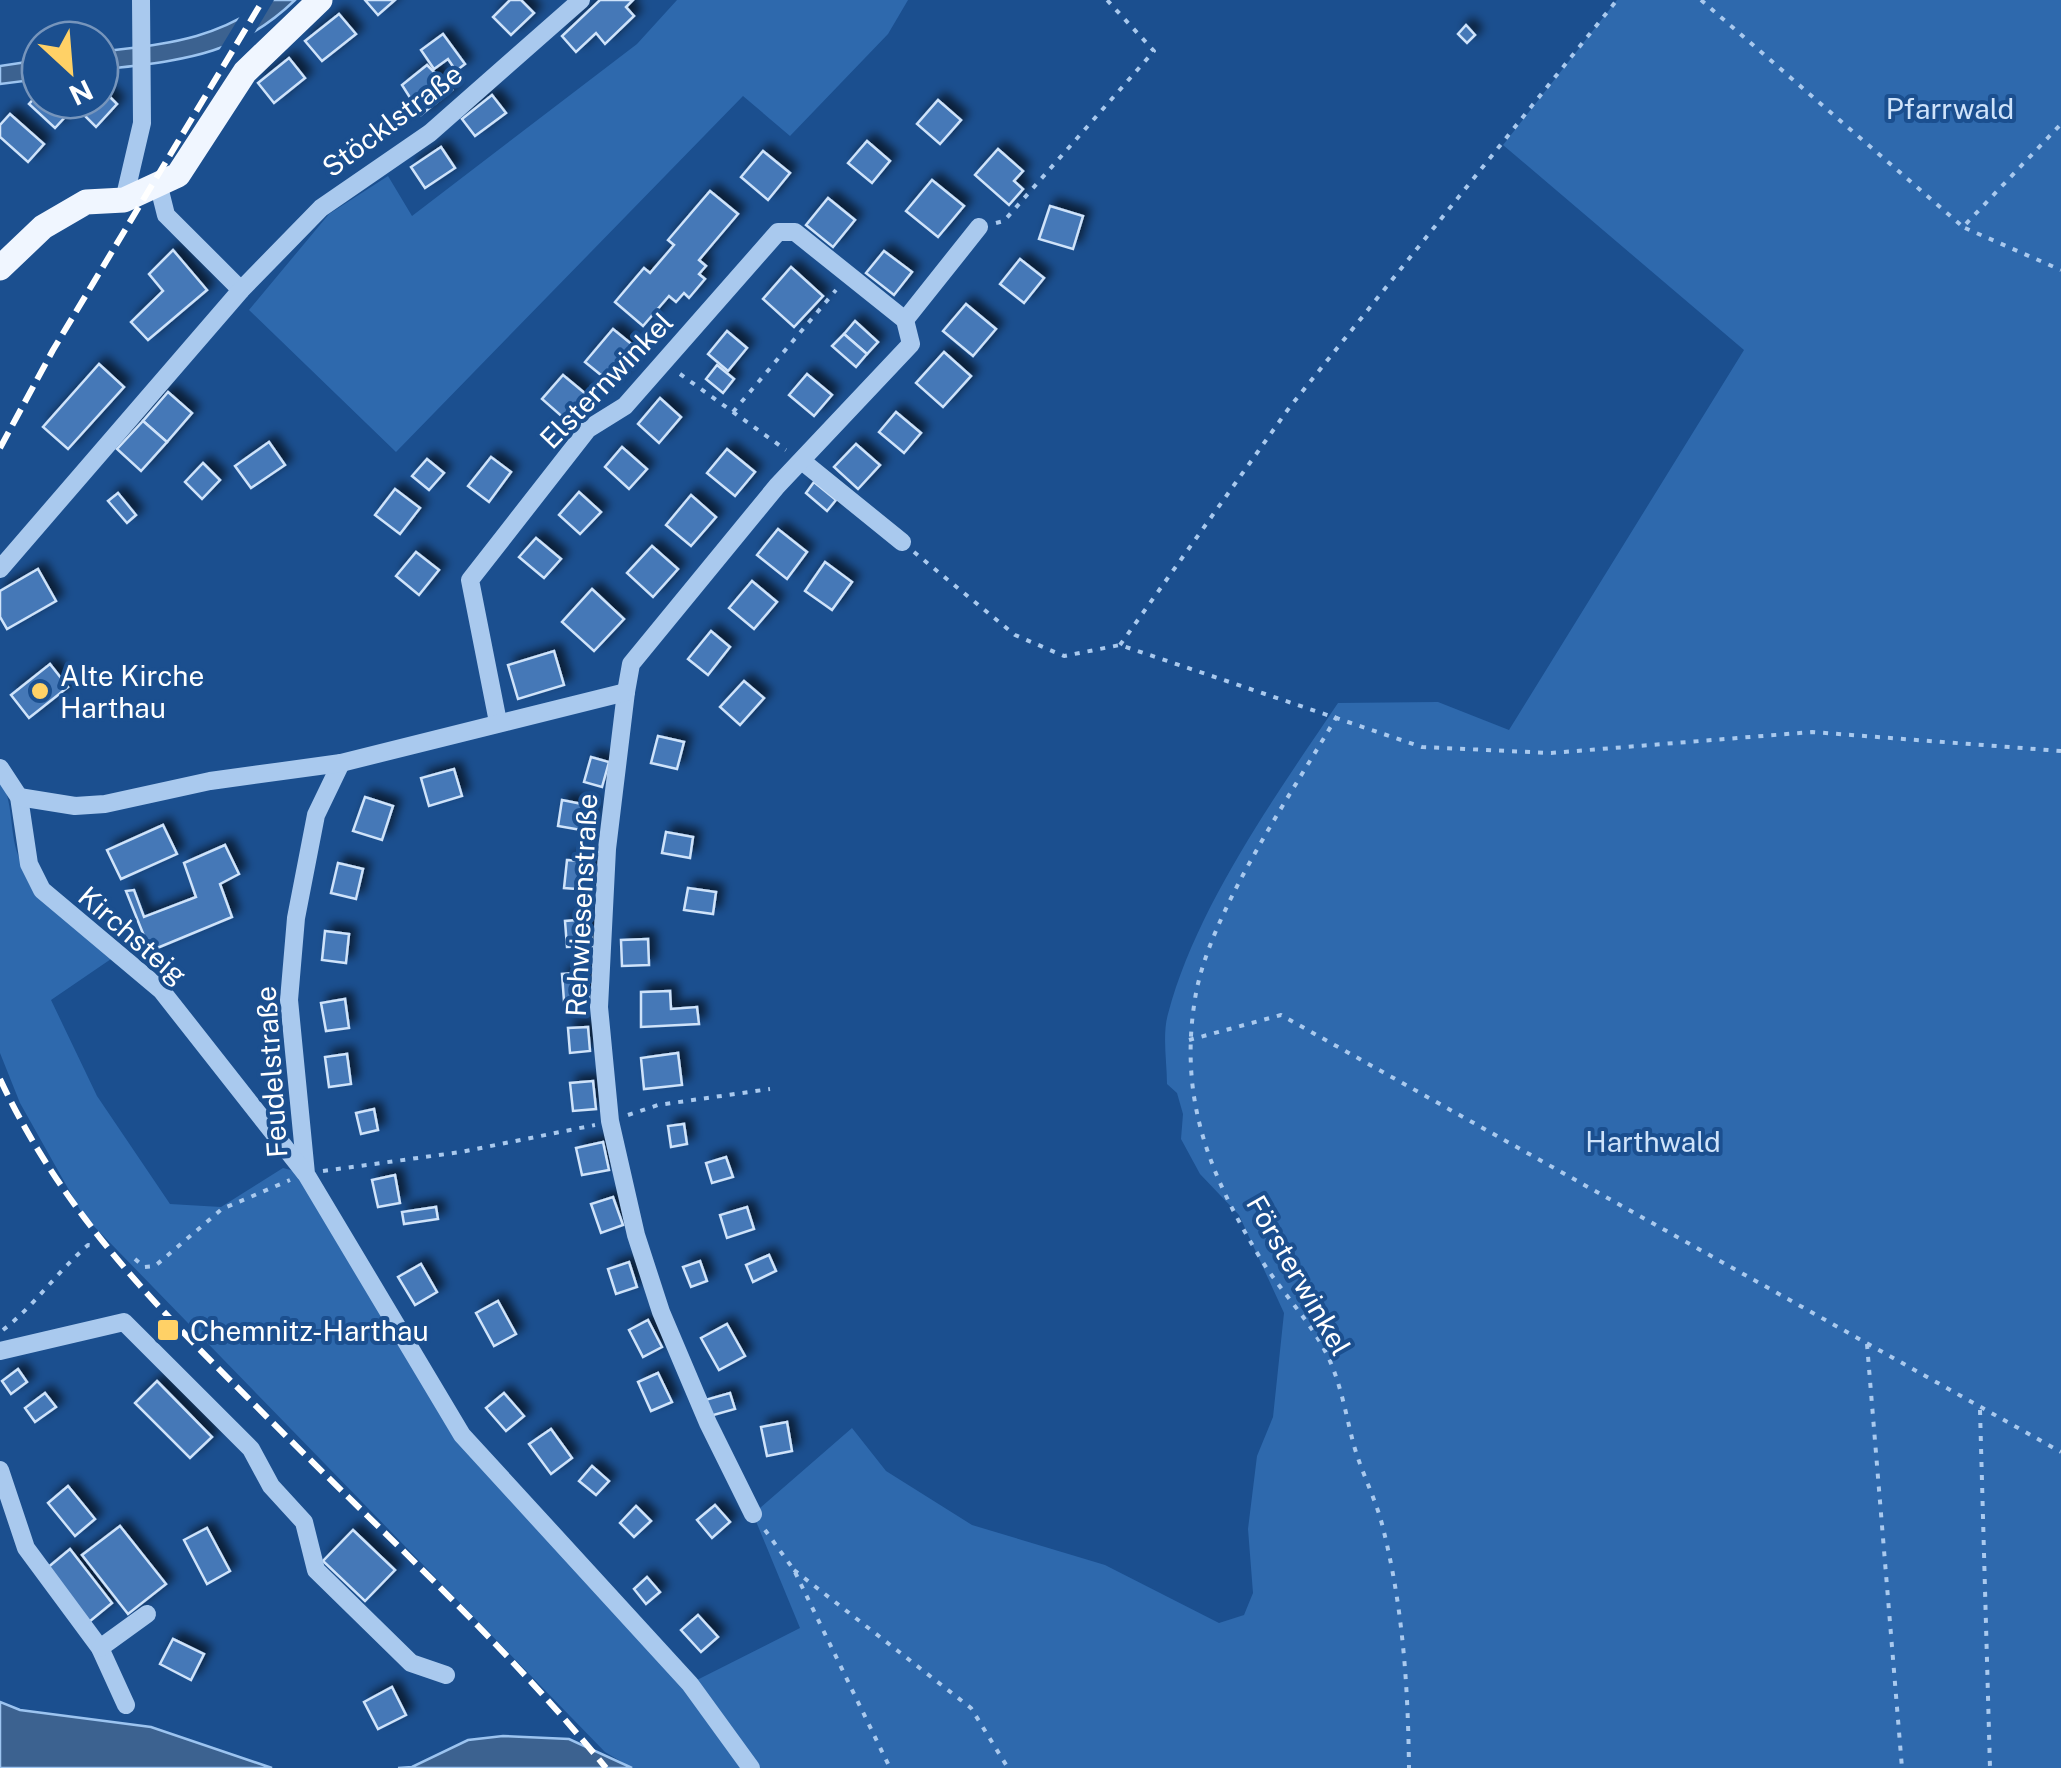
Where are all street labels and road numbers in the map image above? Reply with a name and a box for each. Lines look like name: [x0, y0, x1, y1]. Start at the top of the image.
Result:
street label: Stöcklstraße: [316, 57, 468, 183]
street label: Elsternwinkel: [533, 305, 679, 455]
street label: Rehwiesenstraße: [559, 792, 603, 1018]
street label: Kirchsteig: [72, 879, 194, 991]
street label: Feudelstraße: [249, 985, 293, 1159]
street label: Försterwinkel: [1240, 1189, 1358, 1361]

